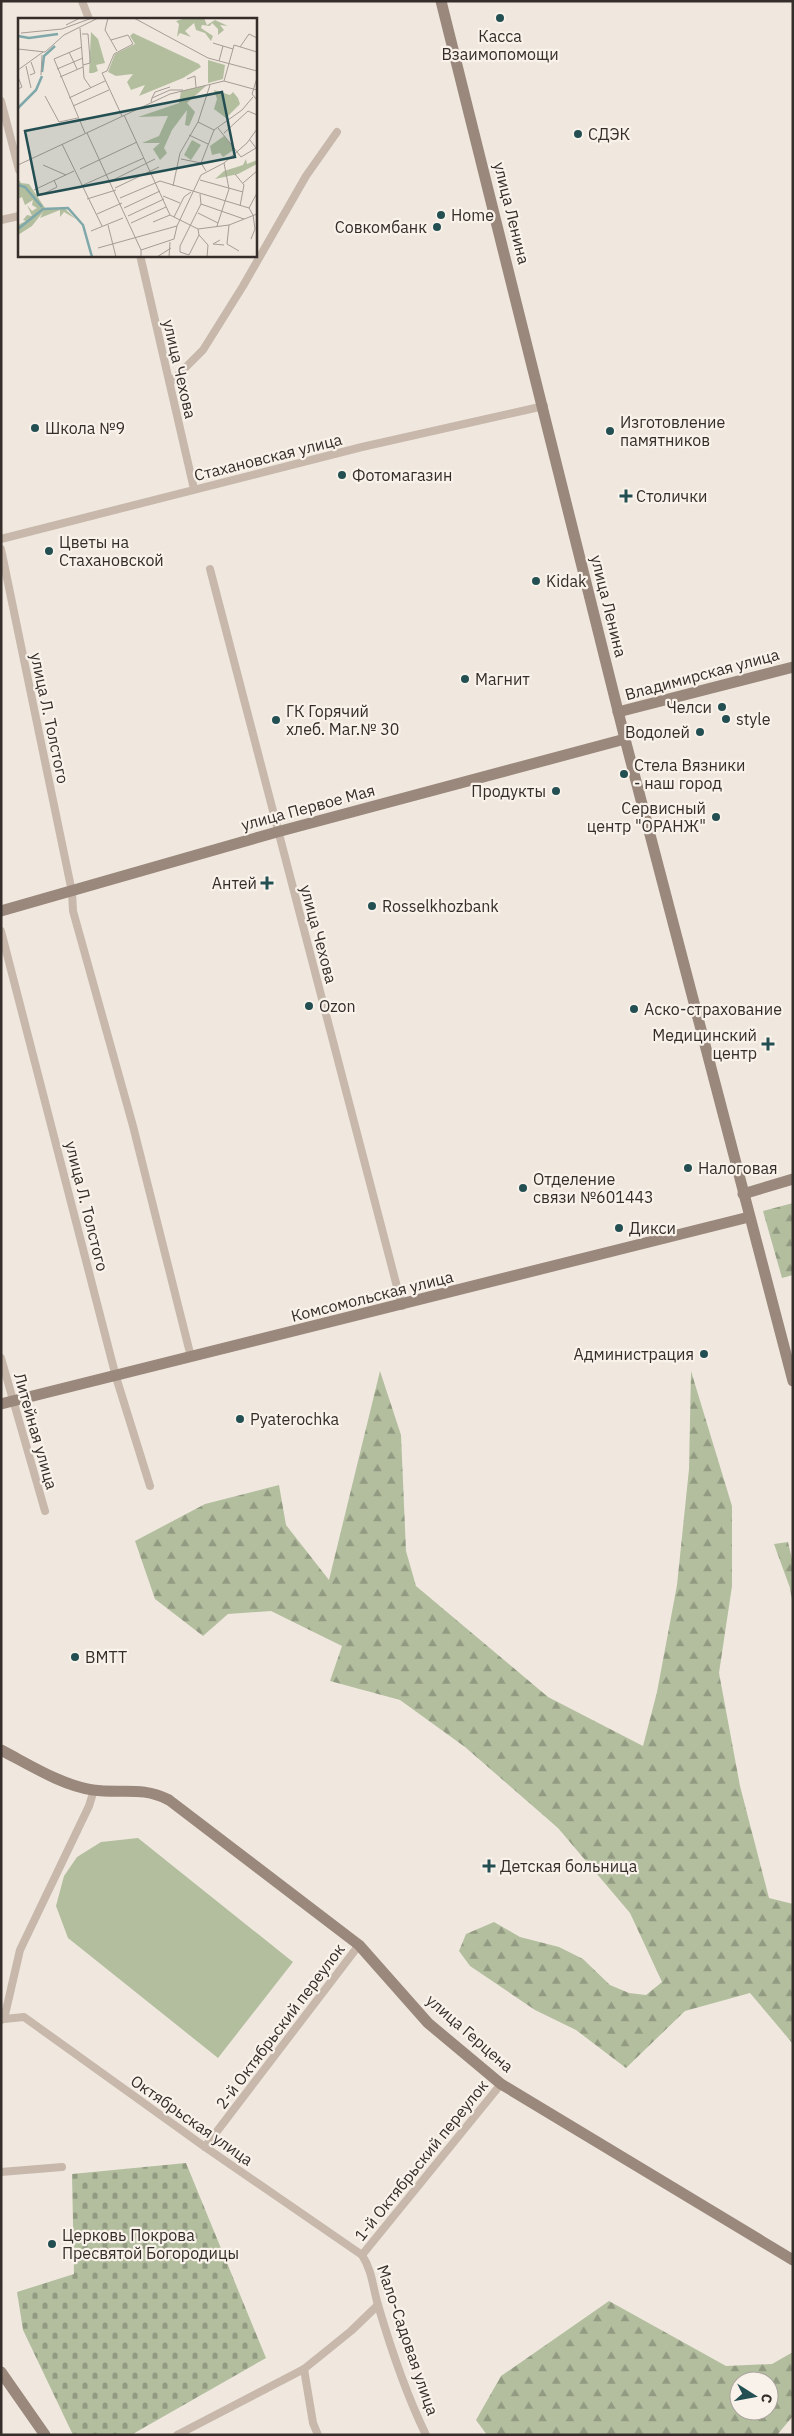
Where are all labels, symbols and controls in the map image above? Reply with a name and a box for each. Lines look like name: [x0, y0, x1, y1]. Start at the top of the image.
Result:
marker: Касса Взаимопомощи: [494, 12, 506, 24]
inset map: [18, 18, 256, 256]
place label: Касса Взаимопомощи: [441, 26, 559, 64]
place label: СДЭК: [588, 124, 630, 144]
marker: СДЭК: [572, 128, 584, 140]
street label: улица Ленина: [490, 160, 534, 267]
place label: Home: [451, 205, 494, 225]
marker: Home: [435, 209, 447, 221]
place label: Совкомбанк: [335, 217, 427, 237]
marker: Совкомбанк: [431, 221, 443, 233]
street label: улица Чехова: [159, 317, 201, 421]
place label: Изготовление памятников: [620, 412, 726, 450]
place label: Школа №9: [45, 418, 125, 438]
marker: Школа №9: [29, 422, 41, 434]
marker: Изготовление памятников: [604, 425, 616, 437]
street label: Стахановская улица: [192, 429, 344, 485]
place label: Фотомагазин: [352, 465, 452, 485]
marker: Фотомагазин: [336, 469, 348, 481]
place label: Столички: [636, 486, 707, 506]
marker: Столички: [620, 490, 632, 502]
place label: Цветы на Стахановской: [59, 532, 164, 570]
marker: Цветы на Стахановской: [43, 545, 55, 557]
street label: улица Ленина: [587, 553, 631, 660]
place label: Kidak: [546, 571, 587, 591]
marker: Kidak: [530, 575, 542, 587]
street label: Владимирская улица: [623, 644, 782, 704]
street label: улица Л. Толстого: [26, 651, 74, 785]
place label: Магнит: [475, 669, 530, 689]
marker: Магнит: [459, 673, 471, 685]
place label: Челси: [666, 697, 712, 717]
place label: ГК Горячий хлеб. Маг.№ 30: [286, 701, 399, 739]
marker: Челси: [716, 701, 728, 713]
place label: style: [736, 709, 771, 729]
marker: style: [720, 713, 732, 725]
marker: ГК Горячий хлеб. Маг.№ 30: [270, 714, 282, 726]
place label: Водолей: [625, 722, 690, 742]
marker: Водолей: [694, 726, 706, 738]
place label: Стела Вязники - наш город: [634, 755, 746, 793]
marker: Стела Вязники - наш город: [618, 768, 630, 780]
street label: улица Первое Мая: [239, 780, 377, 834]
place label: Продукты: [471, 781, 546, 801]
marker: Продукты: [550, 785, 562, 797]
place label: Сервисный центр "ОРАНЖ": [587, 798, 706, 836]
marker: Сервисный центр "ОРАНЖ": [710, 811, 722, 823]
place label: Антей: [212, 873, 257, 893]
marker: Антей: [261, 877, 273, 889]
street label: улица Чехова: [296, 882, 342, 986]
place label: Rosselkhozbank: [382, 896, 499, 916]
marker: Rosselkhozbank: [366, 900, 378, 912]
place label: Ozon: [319, 996, 356, 1016]
place label: Аско-страхование: [644, 999, 782, 1019]
marker: Ozon: [303, 1000, 315, 1012]
marker: Аско-страхование: [628, 1003, 640, 1015]
place label: Медицинский центр: [652, 1025, 757, 1063]
marker: Медицинский центр: [761, 1037, 775, 1051]
street label: улица Л. Толстого: [61, 1139, 113, 1273]
place label: Налоговая: [698, 1158, 778, 1178]
marker: Налоговая: [682, 1162, 694, 1174]
place label: Отделение связи №601443: [533, 1169, 654, 1207]
marker: Отделение связи №601443: [517, 1182, 529, 1194]
place label: Дикси: [629, 1218, 676, 1238]
marker: Дикси: [613, 1222, 625, 1234]
street label: Комсомольская улица: [289, 1266, 456, 1326]
place label: Администрация: [573, 1344, 694, 1364]
marker: Администрация: [698, 1348, 710, 1360]
street label: Литейная улица: [10, 1370, 62, 1492]
place label: Pyaterochka: [250, 1409, 340, 1429]
marker: Pyaterochka: [234, 1413, 246, 1425]
place label: ВМТТ: [85, 1647, 127, 1667]
marker: ВМТТ: [69, 1651, 81, 1663]
place label: Детская больница: [500, 1856, 638, 1876]
marker: Детская больница: [482, 1859, 496, 1873]
street label: 2-й Октябрьский переулок: [211, 1939, 349, 2113]
street label: улица Герцена: [422, 1990, 518, 2077]
street label: Октябрьская улица: [127, 2070, 257, 2170]
street label: 1-й Октябрьский переулок: [350, 2075, 492, 2245]
place label: Церковь Покрова Пресвятой Богородицы: [62, 2225, 239, 2263]
marker: Церковь Покрова Пресвятой Богородицы: [46, 2238, 58, 2250]
street label: Мало-Садовая улица: [373, 2262, 443, 2418]
north arrow: [729, 2371, 779, 2421]
text: С: [757, 2392, 776, 2405]

